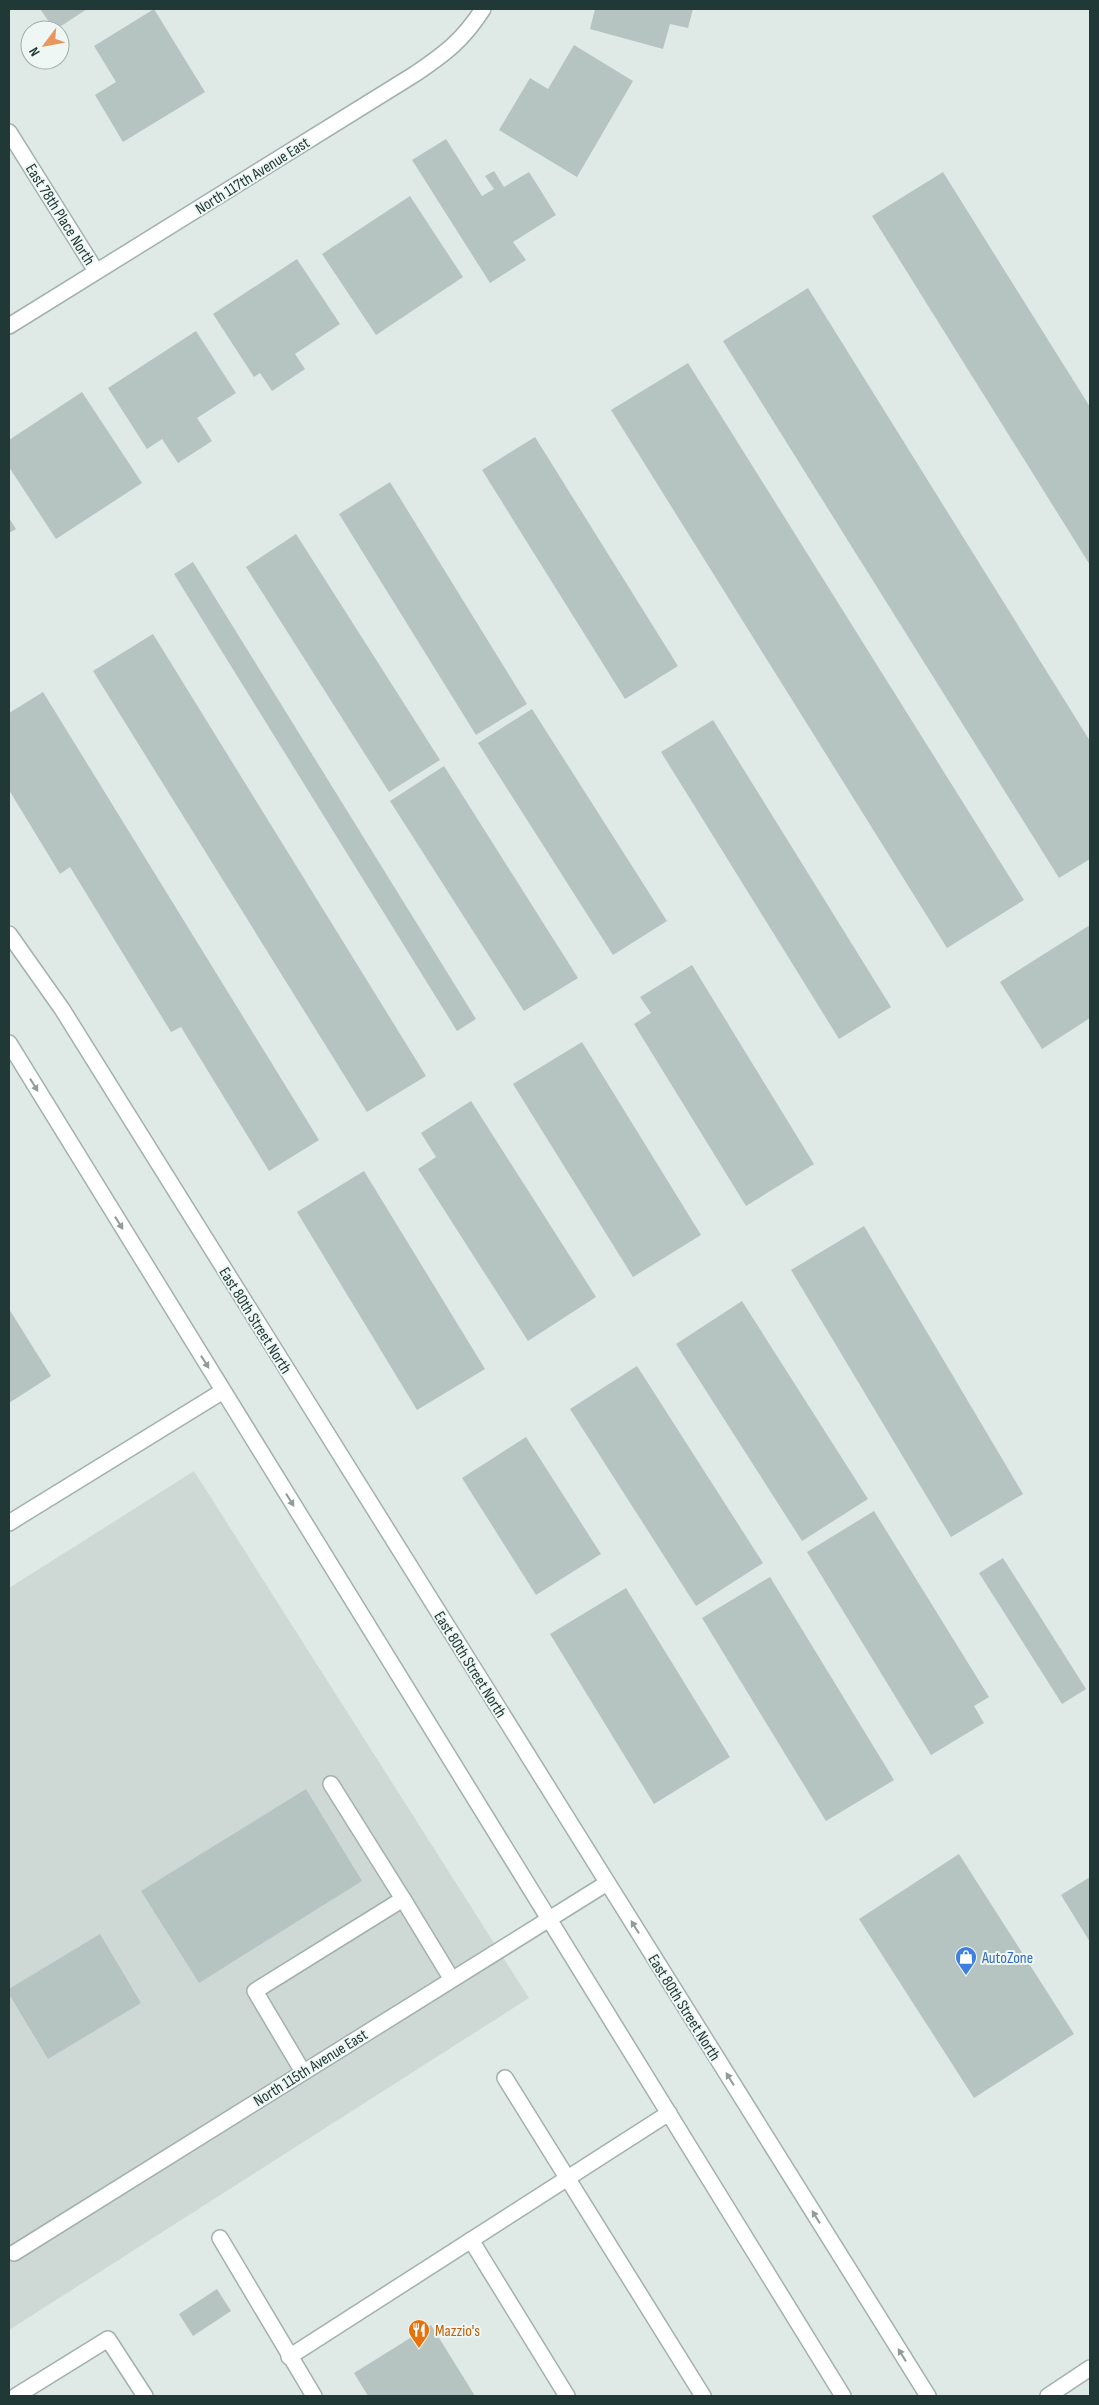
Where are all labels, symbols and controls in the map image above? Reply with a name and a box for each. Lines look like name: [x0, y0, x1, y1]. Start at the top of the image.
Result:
north arrow: [20, 20, 70, 70]
text: N: [25, 44, 44, 59]
street label: North 117th Avenue East: [192, 134, 313, 219]
street label: East 78th Place North: [21, 161, 98, 269]
one-way arrow: [30, 1078, 39, 1091]
one-way arrow: [115, 1217, 124, 1230]
street label: East 80th Street North: [214, 1264, 295, 1377]
one-way arrow: [200, 1355, 209, 1368]
one-way arrow: [285, 1493, 295, 1506]
street label: East 80th Street North: [429, 1608, 510, 1721]
one-way arrow: [630, 1920, 639, 1933]
shop icon: AutoZone: [954, 1945, 978, 1976]
place label: AutoZone: [981, 1949, 1033, 1968]
street label: East 80th Street North: [643, 1951, 724, 2064]
street label: North 115th Avenue East: [250, 2026, 371, 2111]
one-way arrow: [726, 2073, 735, 2086]
one-way arrow: [812, 2211, 821, 2224]
restaurant icon: Mazzio's: [407, 2318, 431, 2349]
place label: Mazzio's: [435, 2322, 480, 2341]
one-way arrow: [898, 2348, 907, 2361]

